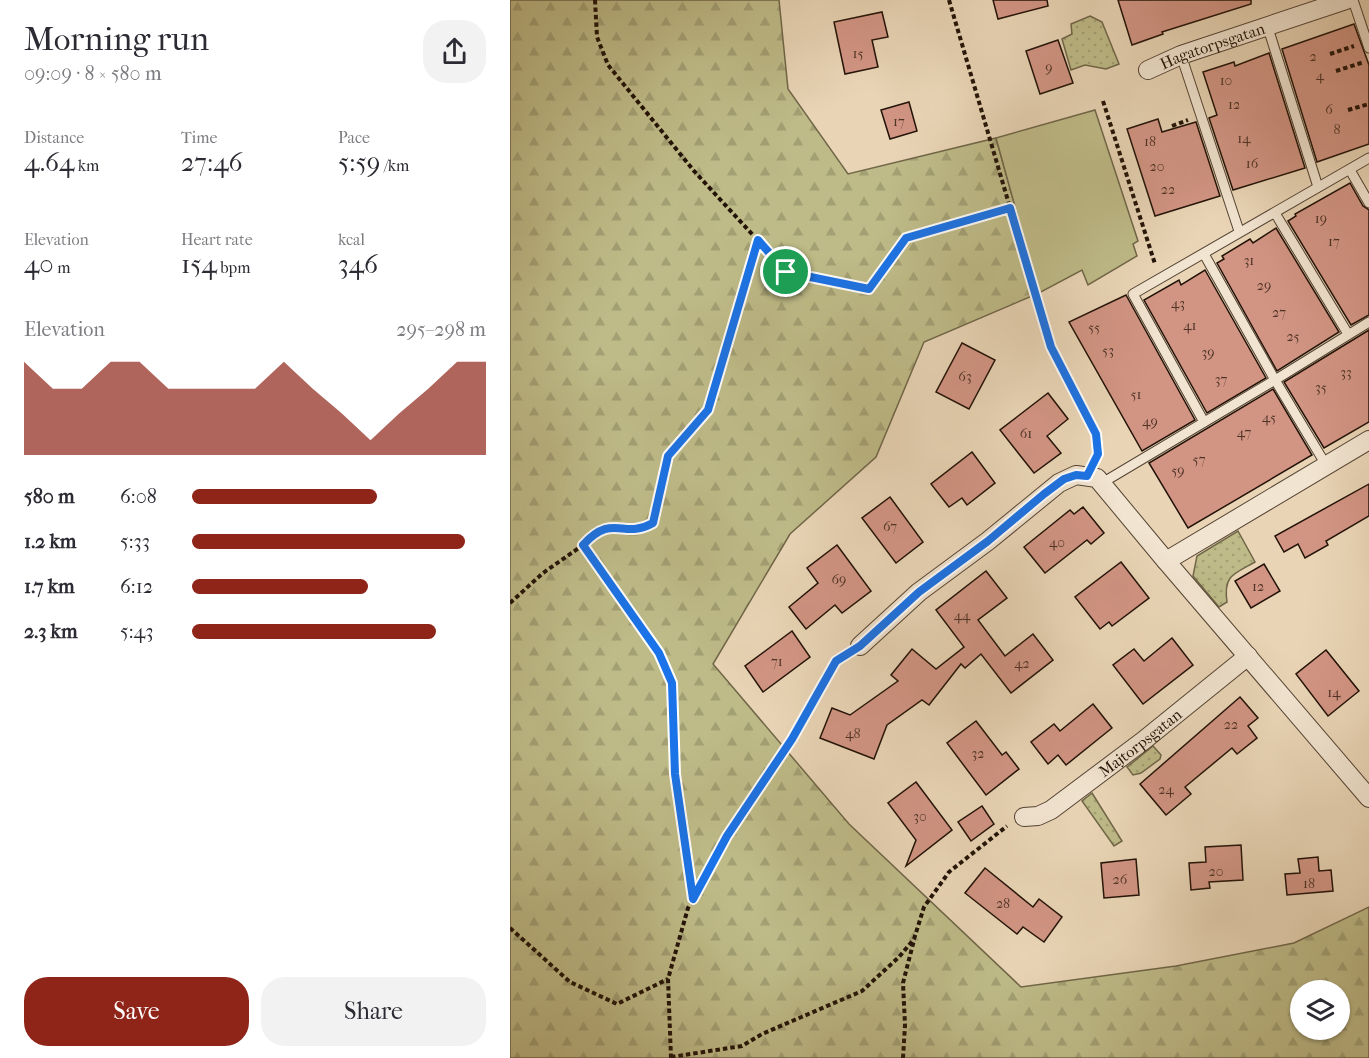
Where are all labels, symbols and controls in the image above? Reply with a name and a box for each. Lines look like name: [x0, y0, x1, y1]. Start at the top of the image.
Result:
street label: Hagatorpsgatan: [1157, 18, 1268, 73]
text: Morning run: [24, 20, 209, 59]
button: share: [423, 20, 486, 83]
house number: 15: [853, 45, 864, 62]
house number: 2: [1309, 48, 1317, 65]
house number: 9: [1045, 59, 1053, 76]
text: 09:09 · 8 × 580 m: [24, 62, 162, 85]
house number: 4: [1316, 67, 1325, 84]
house number: 10: [1220, 72, 1232, 89]
house number: 12: [1228, 96, 1240, 113]
house number: 6: [1325, 101, 1333, 118]
house number: 17: [893, 113, 905, 130]
house number: 8: [1333, 121, 1341, 138]
text: Distance: [24, 128, 84, 147]
text: Time: [181, 128, 217, 147]
text: Pace: [338, 128, 370, 147]
house number: 14: [1237, 130, 1251, 147]
house number: 18: [1144, 133, 1156, 150]
text: 4.64: [24, 147, 74, 178]
text: 27:46: [181, 147, 243, 178]
text: 5:59: [338, 147, 380, 178]
house number: 16: [1246, 155, 1259, 172]
text: km: [74, 156, 99, 175]
text: /km: [380, 156, 409, 175]
house number: 20: [1150, 158, 1164, 175]
house number: 22: [1161, 181, 1175, 198]
house number: 19: [1315, 210, 1327, 227]
text: Elevation: [24, 230, 89, 249]
text: Heart rate: [181, 230, 253, 249]
text: kcal: [338, 230, 365, 249]
house number: 17: [1328, 233, 1340, 250]
pin: [760, 246, 811, 297]
text: 40: [24, 249, 54, 280]
text: 154: [181, 249, 217, 280]
text: 346: [338, 249, 378, 280]
house number: 31: [1244, 252, 1254, 269]
icon: arrive: [769, 255, 802, 288]
text: m: [54, 258, 70, 277]
text: bpm: [217, 258, 250, 277]
house number: 29: [1257, 277, 1271, 294]
house number: 43: [1171, 295, 1185, 312]
house number: 27: [1272, 304, 1286, 321]
house number: 41: [1183, 317, 1197, 334]
text: Elevation: [24, 318, 105, 341]
text: 295–298 m: [396, 318, 486, 341]
house number: 55: [1088, 319, 1100, 336]
house number: 25: [1286, 328, 1300, 345]
house number: 53: [1102, 342, 1114, 359]
house number: 39: [1201, 344, 1215, 361]
house number: 33: [1340, 364, 1352, 381]
house number: 63: [958, 368, 972, 385]
house number: 37: [1215, 371, 1227, 388]
house number: 35: [1315, 379, 1327, 396]
house number: 51: [1130, 386, 1142, 403]
house number: 45: [1262, 409, 1276, 426]
house number: 49: [1142, 413, 1158, 430]
house number: 47: [1237, 424, 1252, 441]
house number: 61: [1020, 425, 1032, 442]
house number: 57: [1193, 451, 1206, 468]
house number: 59: [1171, 462, 1185, 479]
text: 580 m: [24, 485, 75, 508]
text: 6:08: [120, 485, 157, 508]
house number: 67: [883, 518, 897, 535]
text: 1.2 km: [24, 530, 77, 553]
text: 5:33: [120, 530, 150, 553]
house number: 40: [1049, 534, 1065, 551]
house number: 69: [832, 571, 846, 588]
text: 1.7 km: [24, 575, 75, 598]
text: 6:12: [120, 575, 153, 598]
house number: 12: [1252, 578, 1264, 595]
house number: 44: [954, 607, 971, 624]
text: 2.3 km: [24, 620, 78, 643]
text: 5:43: [120, 620, 154, 643]
house number: 71: [771, 653, 783, 670]
house number: 42: [1014, 655, 1030, 672]
house number: 14: [1327, 684, 1341, 701]
street label: Majtorpsgatan: [1095, 704, 1186, 781]
house number: 22: [1224, 716, 1238, 733]
house number: 48: [845, 725, 861, 742]
house number: 32: [972, 745, 984, 762]
house number: 24: [1158, 781, 1174, 798]
house number: 30: [913, 808, 927, 825]
house number: 20: [1209, 863, 1223, 880]
house number: 26: [1113, 871, 1128, 888]
house number: 18: [1303, 875, 1315, 892]
house number: 28: [996, 895, 1010, 912]
button: Save: [24, 977, 249, 1046]
button: Share: [261, 977, 486, 1046]
map controls: [1290, 980, 1350, 1040]
button: layers: [1290, 980, 1350, 1040]

